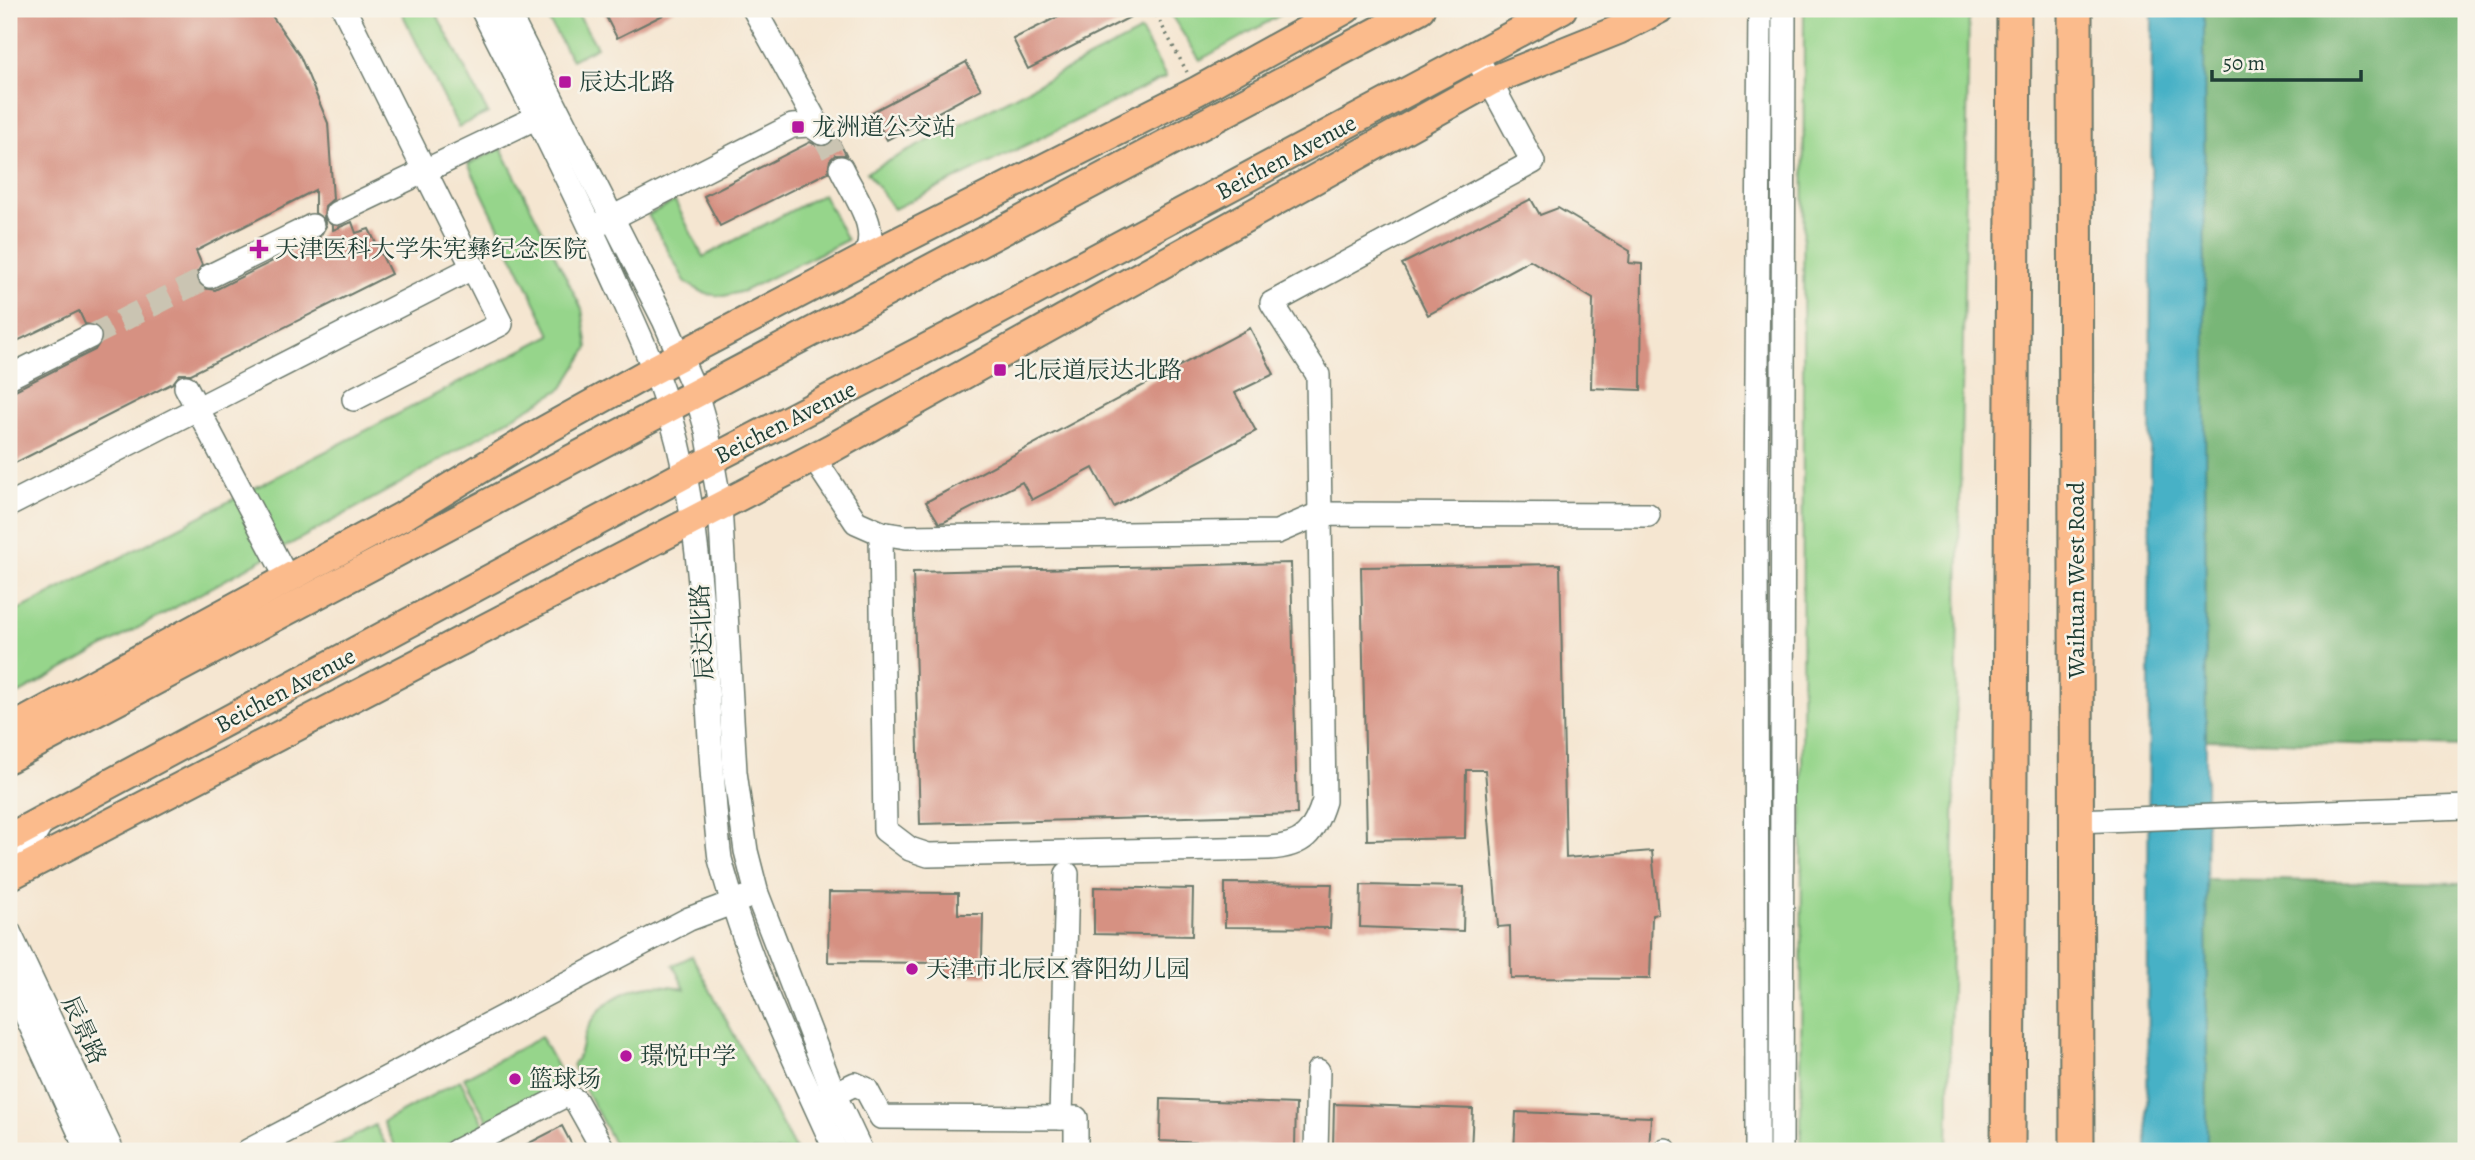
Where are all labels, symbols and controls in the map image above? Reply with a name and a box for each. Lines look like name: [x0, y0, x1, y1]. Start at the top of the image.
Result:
scale bar: [2212, 38, 2361, 82]
text: 50 m: [2223, 49, 2265, 77]
place label: 辰达北路: [579, 66, 675, 98]
marker: 辰达北路: [557, 74, 573, 90]
street label: Beichen Avenue: [1210, 107, 1362, 207]
place label: 龙洲道公交站: [812, 111, 956, 143]
marker: 龙洲道公交站: [790, 119, 806, 135]
place label: 天津医科大学朱宪彝纪念医院: [275, 233, 587, 265]
marker: 天津医科大学朱宪彝纪念医院: [249, 239, 269, 259]
place label: 北辰道辰达北路: [1014, 354, 1182, 386]
marker: 北辰道辰达北路: [992, 362, 1008, 378]
street label: Beichen Avenue: [709, 373, 861, 471]
street label: Waihuan West Road: [2060, 481, 2092, 679]
street label: 辰达北路: [684, 583, 720, 681]
street label: Beichen Avenue: [209, 640, 361, 740]
place label: 天津市北辰区睿阳幼儿园: [926, 953, 1190, 985]
marker: 天津市北辰区睿阳幼儿园: [904, 961, 920, 977]
street label: 辰景路: [54, 991, 114, 1069]
place label: 璟悦中学: [640, 1040, 736, 1072]
marker: 璟悦中学: [618, 1048, 634, 1064]
place label: 篮球场: [529, 1063, 601, 1095]
marker: 篮球场: [507, 1071, 523, 1087]

